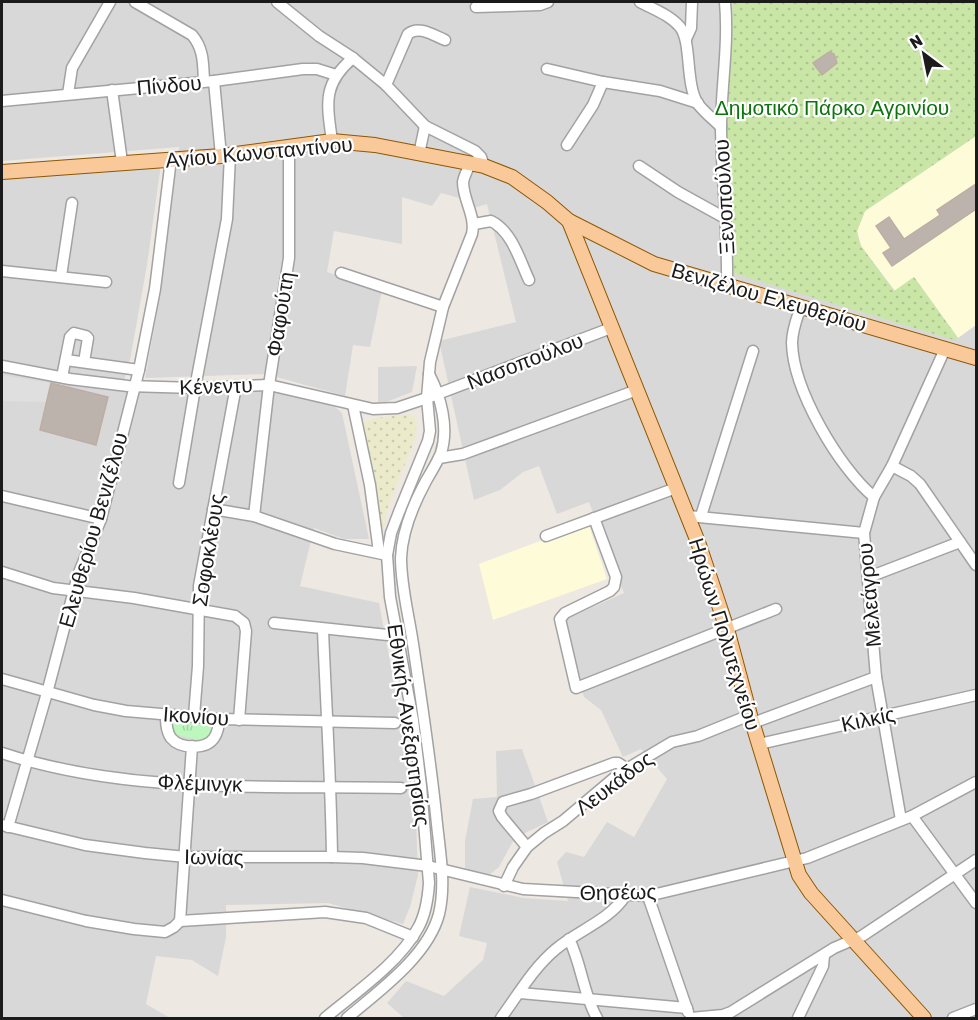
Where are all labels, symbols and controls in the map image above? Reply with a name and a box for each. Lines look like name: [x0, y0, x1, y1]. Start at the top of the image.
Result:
north arrow: [894, 24, 954, 84]
text: N: [906, 31, 926, 53]
street label: Πίνδου: [135, 70, 203, 100]
park label: Δημοτικό Πάρκο Αγρινίου: [715, 95, 949, 120]
street label: Αγίου Κωνσταντίνου: [164, 131, 354, 173]
street label: Ξενοπούλου: [708, 139, 740, 255]
street label: Βενιζέλου Ελευθερίου: [669, 257, 869, 337]
street label: Φαφούτη: [261, 270, 299, 358]
street label: Νασοπούλου: [463, 327, 587, 395]
street label: Κένεντυ: [179, 372, 253, 400]
street label: Ελευθερίου Βενιζέλου: [53, 430, 133, 630]
street label: Σοφοκλέους: [187, 492, 229, 608]
street label: Ηρώων Πολυτεχνείου: [684, 535, 766, 733]
street label: Μελεάγρου: [852, 542, 886, 648]
street label: Εθνικής Ανεξαρτησίας: [382, 622, 436, 828]
street label: Ικονίου: [162, 701, 230, 731]
street label: Κιλκίς: [839, 701, 897, 737]
street label: Λευκάδος: [570, 746, 658, 820]
street label: Φλέμινγκ: [157, 769, 243, 797]
street label: Ιωνίας: [184, 844, 244, 870]
street label: Θησέως: [579, 879, 657, 905]

